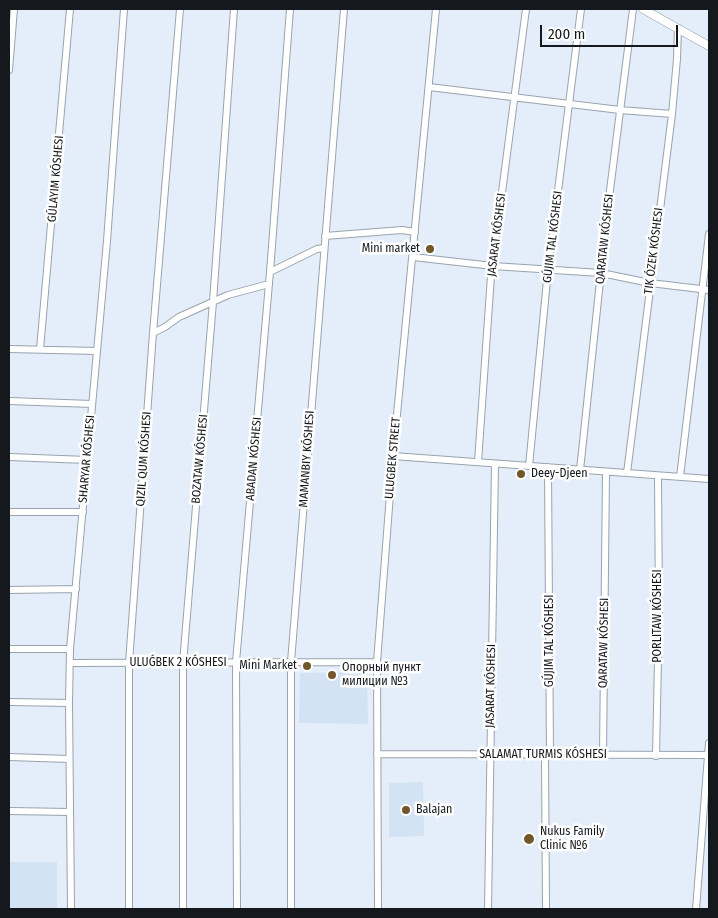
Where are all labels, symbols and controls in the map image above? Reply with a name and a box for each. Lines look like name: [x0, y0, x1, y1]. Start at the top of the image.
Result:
scale bar: [543, 15, 680, 47]
text: 200 m: [548, 25, 585, 43]
street label: GÚLAYIM KÓSHESI: [45, 135, 67, 223]
street label: GÚJIM TAL KÓSHESI: [540, 190, 566, 284]
street label: JASARAT KÓSHESI: [485, 192, 509, 278]
street label: QARATAW KÓSHESI: [593, 193, 617, 285]
street label: TIK ÓZEK KÓSHESI: [642, 207, 666, 295]
place label: Mini market: [362, 242, 420, 256]
marker: Mini market: [424, 243, 436, 255]
street label: MAMANBIY KÓSHESI: [296, 410, 318, 508]
street label: QIZIL QUM KÓSHESI: [134, 411, 154, 507]
street label: SHARYAR KÓSHESI: [76, 414, 98, 504]
street label: BOZATAW KÓSHESI: [189, 414, 211, 504]
street label: ABADAN KÓSHESI: [243, 417, 265, 501]
street label: ULUGBEK STREET: [382, 417, 404, 499]
place label: Deey-Djeen: [531, 467, 588, 481]
marker: Deey-Djeen: [515, 468, 527, 480]
street label: PORLITAW KÓSHESI: [651, 569, 665, 663]
street label: GÚJIM TAL KÓSHESI: [543, 595, 557, 687]
street label: QARATAW KÓSHESI: [596, 598, 612, 688]
street label: JASARAT KÓSHESI: [483, 644, 499, 728]
street label: ULUǴBEK 2 KÓSHESI: [129, 656, 227, 670]
place label: Mini Market: [239, 659, 297, 673]
marker: Mini Market: [301, 660, 313, 672]
place label: Опорный пункт милиции №3: [342, 661, 421, 689]
marker: Опорный пункт милиции №3: [326, 669, 338, 681]
street label: SALAMAT TURMIS KÓSHESI: [479, 748, 607, 762]
place label: Balajan: [416, 803, 452, 817]
marker: Balajan: [400, 804, 412, 816]
place label: Nukus Family Clinic №6: [540, 825, 604, 853]
marker: Nukus Family Clinic №6: [522, 832, 536, 846]

